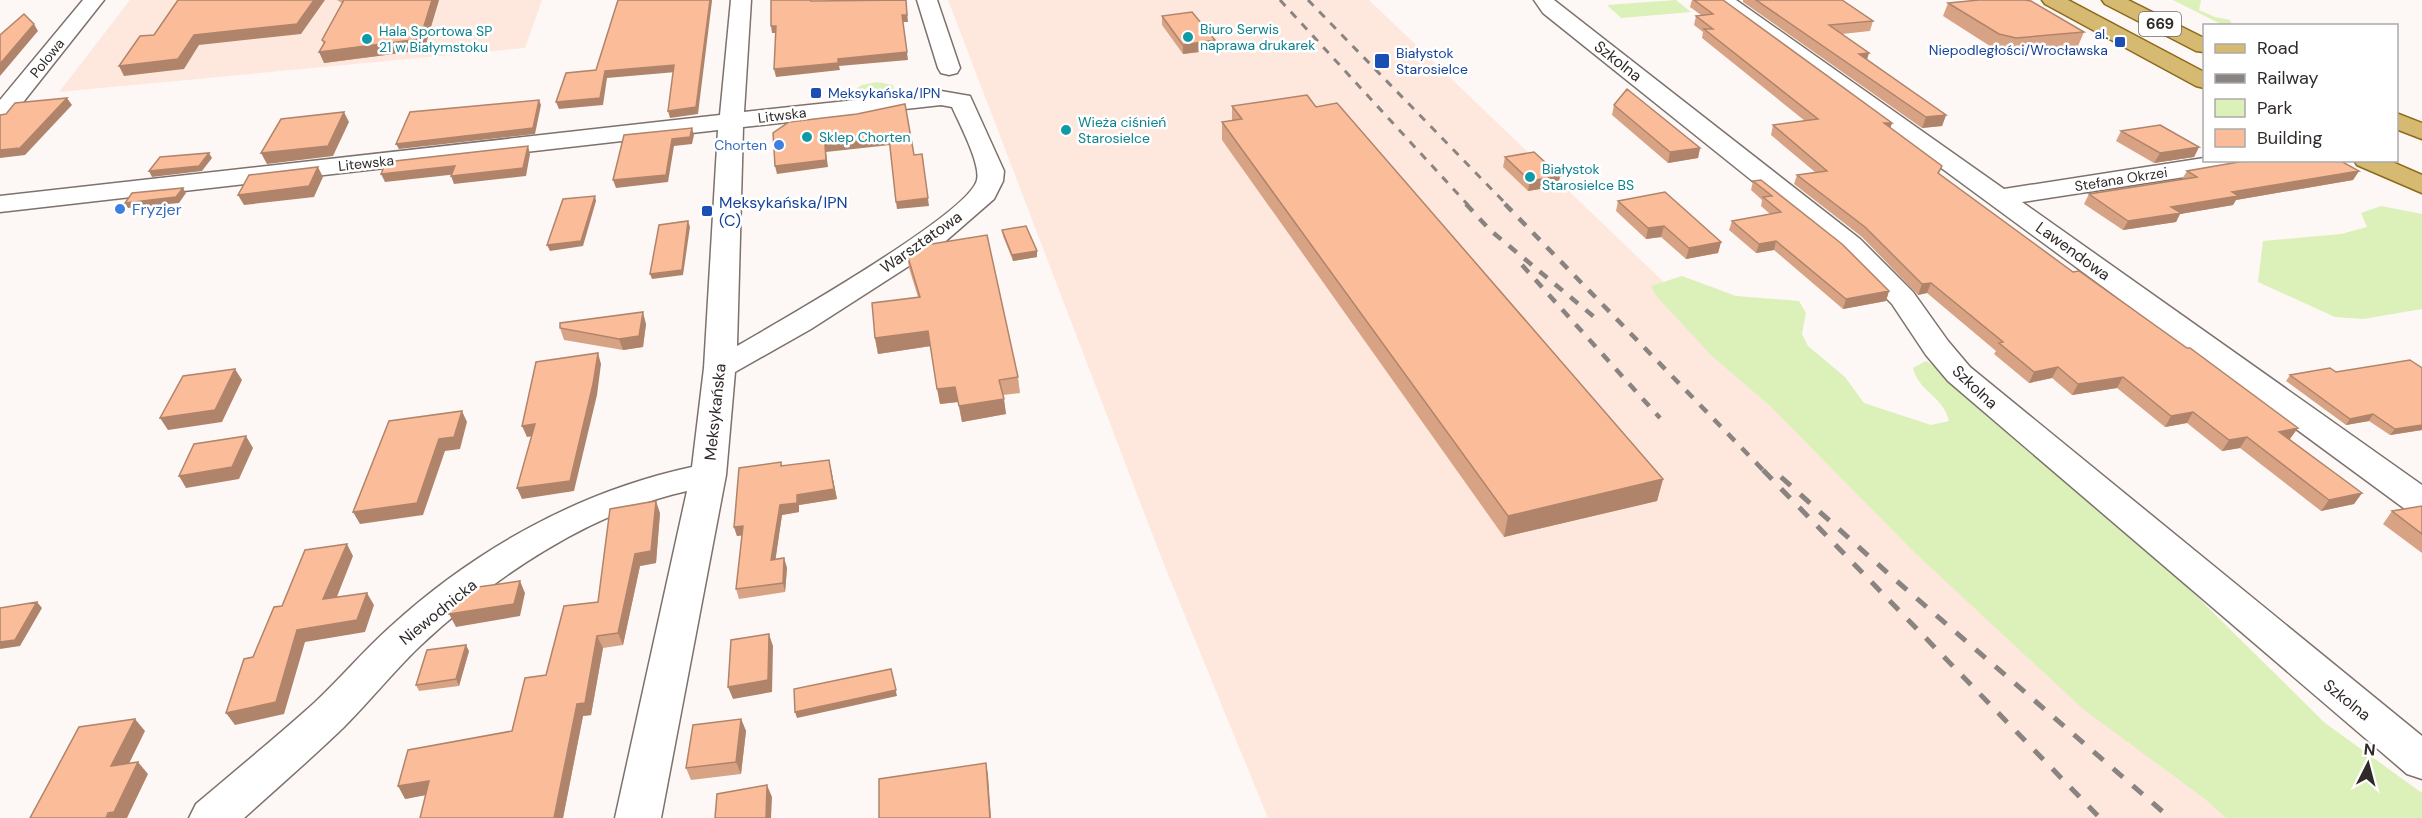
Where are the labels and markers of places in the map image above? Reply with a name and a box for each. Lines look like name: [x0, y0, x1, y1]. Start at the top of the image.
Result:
place label: Biuro Serwis naprawa drukarek: [1200, 20, 1315, 54]
place label: Hala Sportowa SP 21 w Białymstoku: [379, 22, 492, 56]
place label: al. Niepodległości/Wrocławska: [1929, 25, 2108, 59]
marker: Biuro Serwis naprawa drukarek: [1181, 30, 1195, 44]
marker: Hala Sportowa SP 21 w Białymstoku: [360, 32, 374, 46]
marker: al. Niepodległości/Wrocławska: [2113, 35, 2127, 49]
place label: Białystok Starosielce: [1396, 44, 1468, 78]
marker: Białystok Starosielce: [1373, 52, 1391, 70]
place label: Meksykańska/IPN: [828, 84, 941, 102]
marker: Meksykańska/IPN: [809, 86, 823, 100]
place label: Wieża ciśnień Starosielce: [1078, 113, 1166, 147]
marker: Wieża ciśnień Starosielce: [1059, 123, 1073, 137]
place label: Sklep Chorten: [819, 128, 911, 146]
marker: Sklep Chorten: [800, 130, 814, 144]
place label: Chorten: [714, 136, 767, 154]
marker: Chorten: [772, 138, 786, 152]
place label: Białystok Starosielce BS: [1542, 160, 1634, 194]
marker: Białystok Starosielce BS: [1523, 170, 1537, 184]
place label: Meksykańska/IPN (C): [719, 192, 848, 231]
place label: Fryzjer: [132, 199, 182, 220]
marker: Fryzjer: [113, 202, 127, 216]
marker: Meksykańska/IPN (C): [700, 204, 714, 218]

